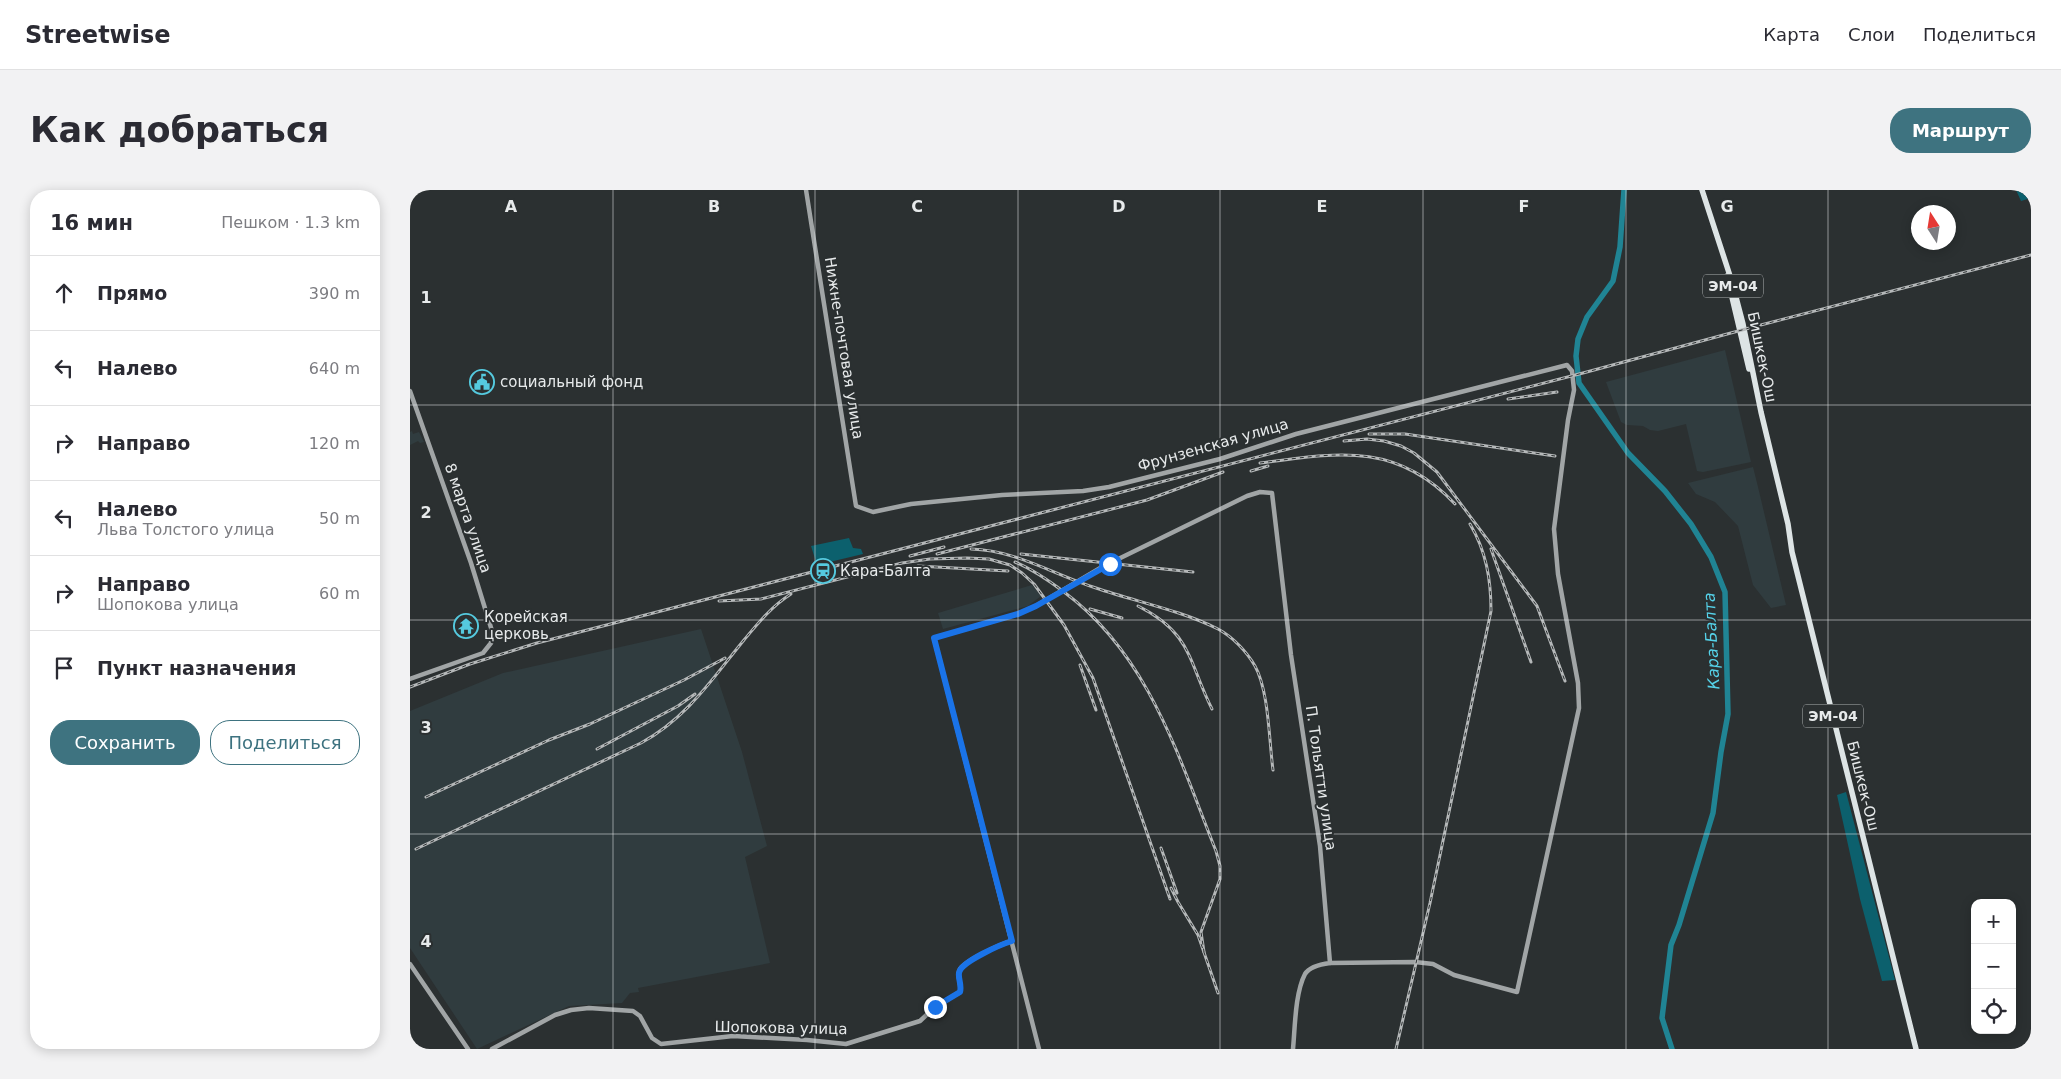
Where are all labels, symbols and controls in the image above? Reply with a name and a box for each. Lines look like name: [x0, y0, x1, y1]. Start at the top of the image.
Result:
text: Streetwise: [25, 21, 171, 49]
text: Карта: [1763, 24, 1820, 45]
text: Слои: [1848, 24, 1895, 45]
text: Поделиться: [1923, 24, 2036, 45]
button: Маршрут: [1890, 108, 2031, 153]
text: Как добраться: [30, 110, 329, 150]
text: A: [505, 197, 518, 216]
text: B: [708, 197, 720, 216]
text: C: [911, 197, 923, 216]
text: D: [1112, 197, 1126, 216]
text: E: [1317, 197, 1327, 216]
text: F: [1519, 197, 1529, 216]
text: G: [1720, 197, 1734, 216]
north arrow: [1911, 205, 1956, 250]
text: 16 мин: [50, 211, 133, 235]
text: Пешком · 1.3 km: [221, 213, 360, 232]
street label: Нижне-почтовая улица: [821, 256, 867, 440]
road number: ЭМ-04: [1703, 274, 1763, 298]
icon: ahead: [50, 279, 78, 307]
text: Прямо: [97, 282, 167, 304]
text: 390 m: [309, 284, 360, 303]
text: 1: [420, 288, 432, 307]
street label: Бишкек-Ош: [1744, 310, 1780, 404]
icon: left: [50, 354, 78, 382]
text: Налево: [97, 357, 178, 379]
text: 640 m: [309, 359, 360, 378]
public building icon: социальный фонд: [469, 369, 495, 395]
place label: социальный фонд: [500, 373, 643, 391]
street label: Фрунзенская улица: [1136, 415, 1290, 475]
icon: right: [50, 429, 78, 457]
text: Направо: [97, 432, 190, 454]
text: 120 m: [309, 434, 360, 453]
street label: 8 марта улица: [441, 461, 495, 575]
text: Налево: [97, 498, 178, 520]
text: 2: [420, 503, 432, 522]
icon: left: [50, 504, 78, 532]
text: 50 m: [319, 509, 360, 528]
text: Льва Толстого улица: [97, 520, 275, 539]
route start: [1099, 553, 1122, 576]
station icon: Кара-Балта: [810, 558, 836, 584]
place label: Кара-Балта: [840, 562, 931, 580]
text: Направо: [97, 573, 190, 595]
icon: right: [50, 579, 78, 607]
text: 60 m: [319, 584, 360, 603]
water label: Кара-Балта: [1699, 592, 1724, 690]
text: Шопокова улица: [97, 595, 239, 614]
place label: Корейская церковь: [484, 608, 568, 643]
temple icon: Корейская церковь: [453, 613, 479, 639]
icon: arrive: [50, 654, 78, 682]
text: Пункт назначения: [97, 657, 296, 679]
street label: П. Тольятти улица: [1302, 704, 1340, 852]
road number: ЭМ-04: [1803, 704, 1863, 728]
text: 3: [420, 718, 432, 737]
button: Сохранить: [50, 720, 200, 765]
button: Поделиться: [210, 720, 360, 765]
street label: Бишкек-Ош: [1843, 739, 1883, 833]
map controls: [1971, 899, 2016, 1034]
button: +: [1971, 899, 2016, 944]
text: 4: [420, 932, 432, 951]
button: −: [1971, 944, 2016, 989]
button: locate: [1971, 989, 2016, 1034]
route end: [924, 996, 947, 1019]
street label: Шопокова улица: [714, 1018, 848, 1038]

